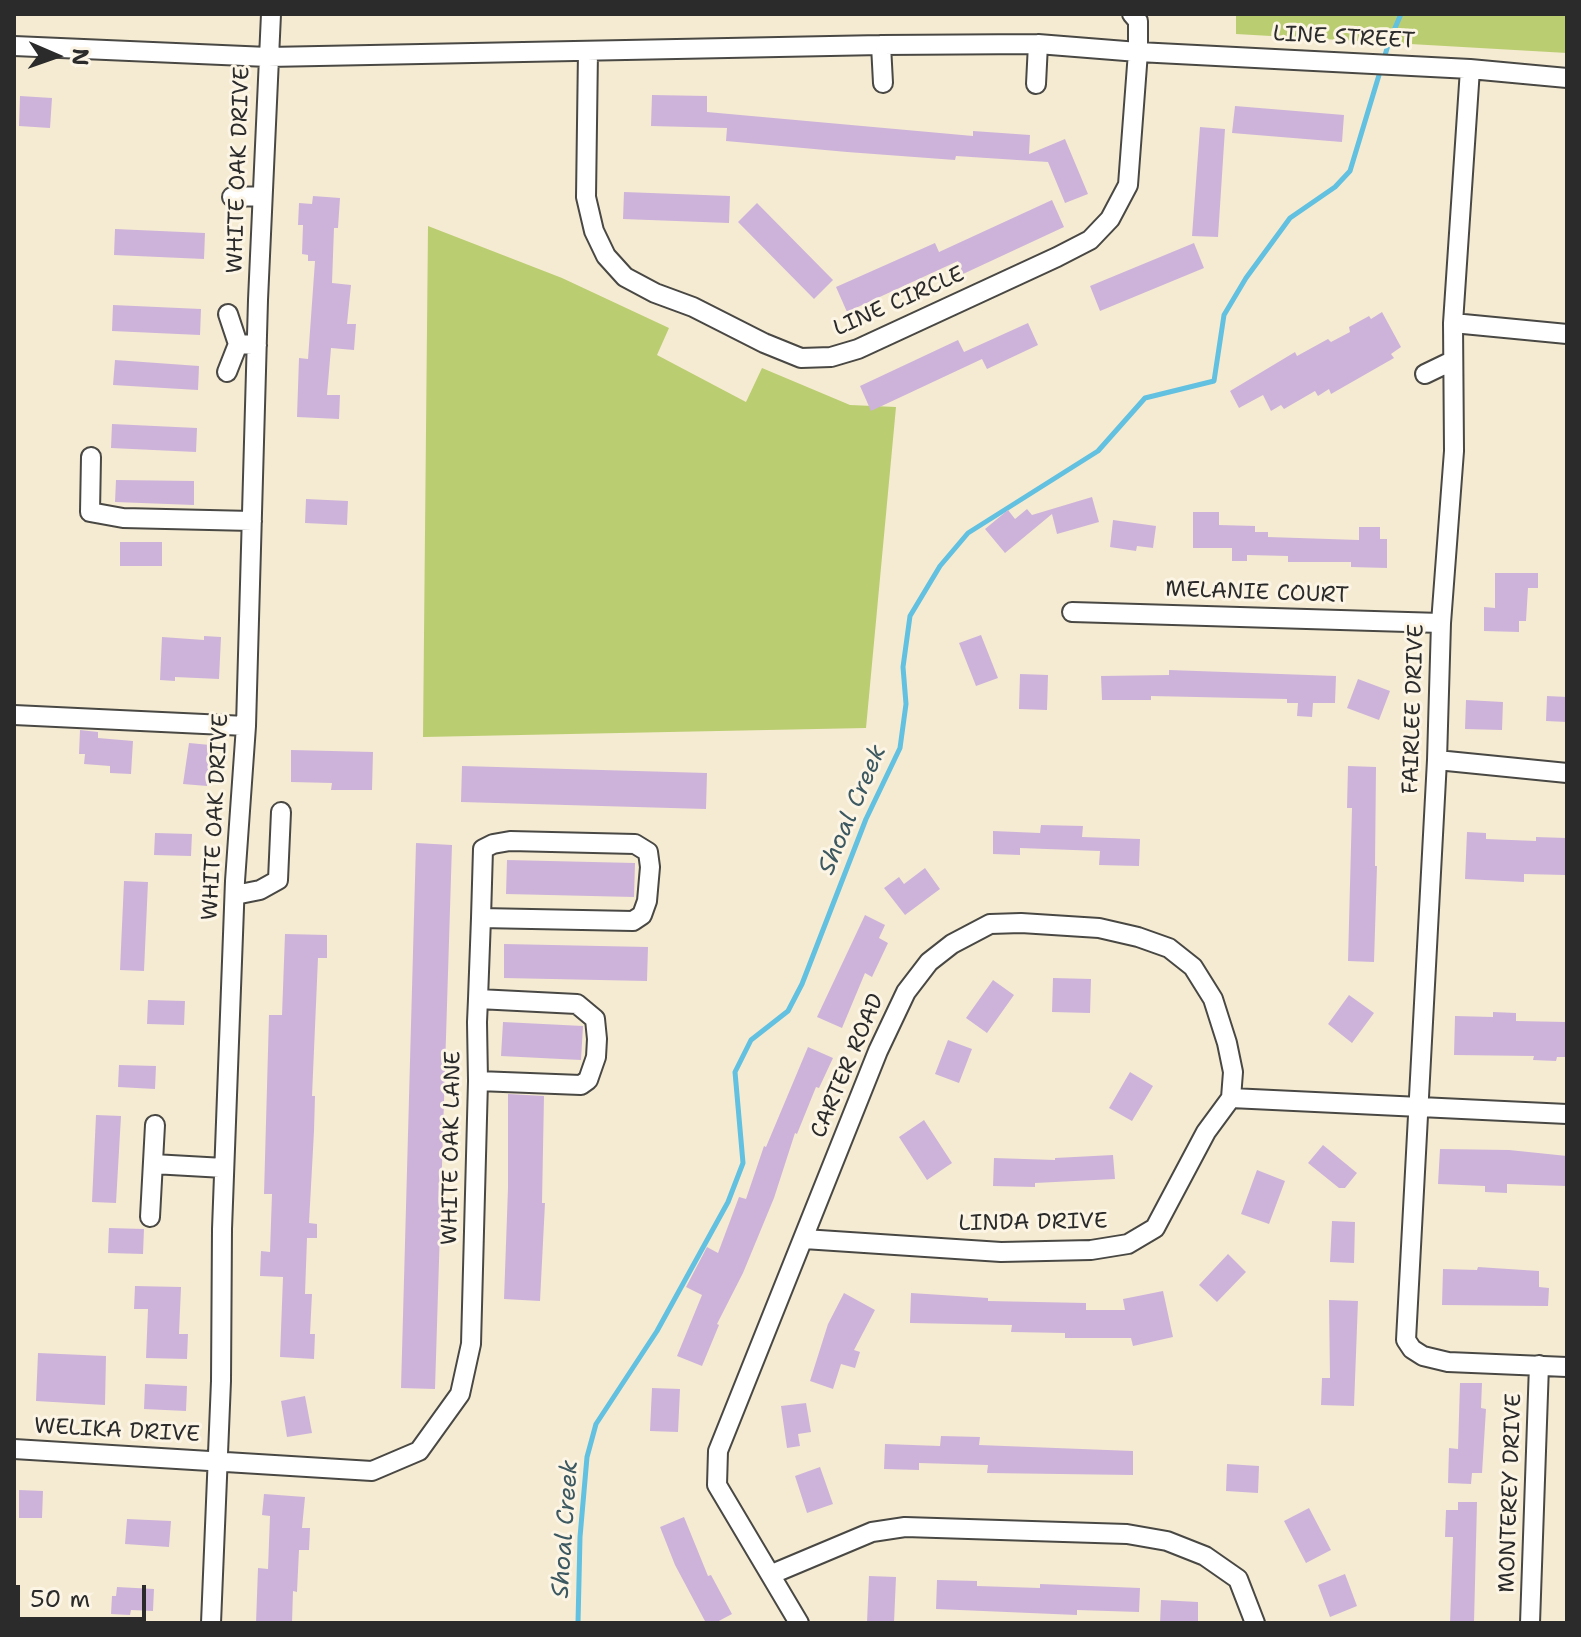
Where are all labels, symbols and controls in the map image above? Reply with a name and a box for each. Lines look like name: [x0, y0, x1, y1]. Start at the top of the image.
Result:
north arrow: [16, 16, 96, 96]
street label: LINE STREET: [1272, 21, 1416, 55]
text: N: [66, 48, 95, 66]
street label: WHITE OAK DRIVE: [222, 66, 256, 274]
street label: LINE CIRCLE: [829, 261, 969, 343]
street label: MELANIE COURT: [1165, 577, 1349, 609]
street label: FAIRLEE DRIVE: [1398, 624, 1430, 794]
street label: WHITE OAK DRIVE: [197, 713, 235, 921]
water label: Shoal Creek: [813, 741, 893, 879]
street label: CARTER ROAD: [806, 990, 890, 1142]
street label: WHITE OAK LANE: [437, 1051, 467, 1245]
street label: LINDA DRIVE: [958, 1209, 1108, 1237]
street label: MONTEREY DRIVE: [1494, 1393, 1528, 1593]
street label: WELIKA DRIVE: [33, 1413, 201, 1449]
water label: Shoal Creek: [547, 1459, 585, 1599]
scale bar: [20, 1569, 150, 1619]
text: 50 m: [30, 1583, 90, 1615]

